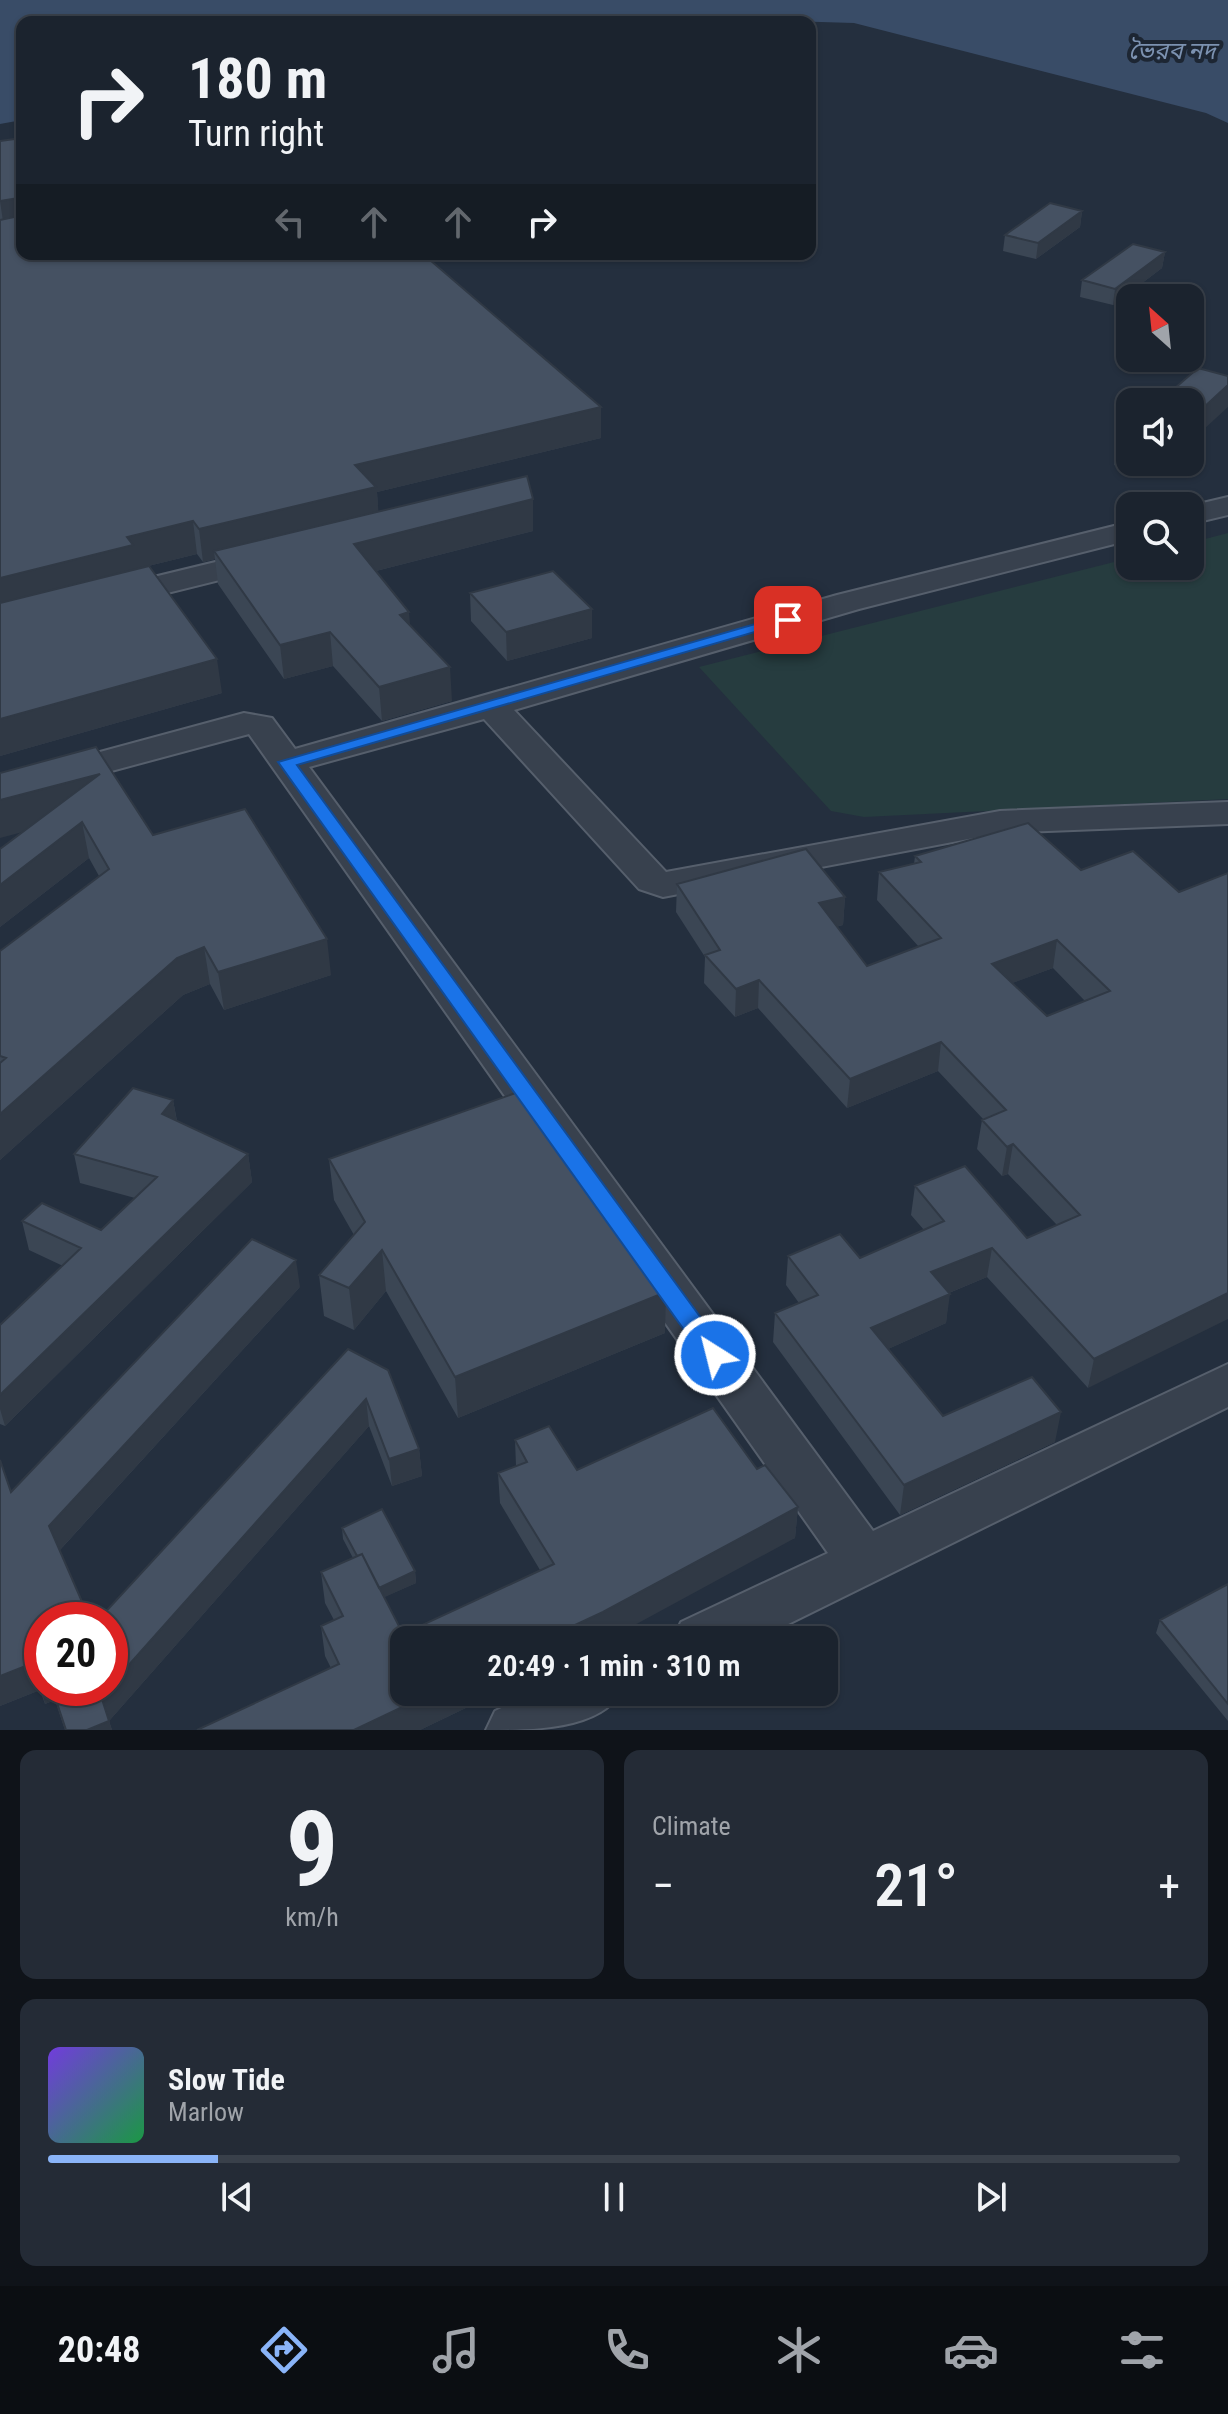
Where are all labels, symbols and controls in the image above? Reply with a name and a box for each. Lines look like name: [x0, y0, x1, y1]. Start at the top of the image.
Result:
water label: ভৈরব নদ: [1128, 37, 1220, 65]
text: 180 m: [188, 46, 327, 112]
icon: right: [56, 48, 160, 152]
text: Turn right: [188, 113, 324, 155]
icon: left: [268, 200, 312, 244]
icon: ahead: [352, 200, 396, 244]
icon: ahead: [436, 200, 480, 244]
icon: right: [520, 200, 564, 244]
north arrow: [1116, 284, 1204, 372]
map controls: [1116, 284, 1204, 580]
button: sound: [1116, 388, 1204, 476]
button: search: [1116, 492, 1204, 580]
pin: [754, 586, 822, 654]
icon: arrive: [766, 598, 810, 642]
position arrow: [673, 1313, 757, 1397]
speed limit sign: 20: [24, 1602, 128, 1706]
text: 20:49 · 1 min · 310 m: [487, 1648, 741, 1683]
text: 9: [286, 1789, 338, 1910]
text: Climate: [652, 1811, 731, 1841]
text: 21°: [874, 1850, 958, 1921]
text: −: [652, 1860, 674, 1912]
text: +: [1158, 1860, 1180, 1912]
text: km/h: [285, 1902, 339, 1932]
text: Slow Tide: [168, 2062, 285, 2097]
text: Marlow: [168, 2097, 244, 2127]
icon: previous: [215, 2175, 259, 2219]
icon: pause: [592, 2175, 636, 2219]
icon: next: [969, 2175, 1013, 2219]
icon: directions: [256, 2322, 312, 2378]
icon: music: [428, 2322, 484, 2378]
icon: phone: [599, 2322, 655, 2378]
icon: climate: [771, 2322, 827, 2378]
icon: car: [943, 2322, 999, 2378]
icon: filters: [1114, 2322, 1170, 2378]
text: 20:48: [58, 2329, 140, 2371]

